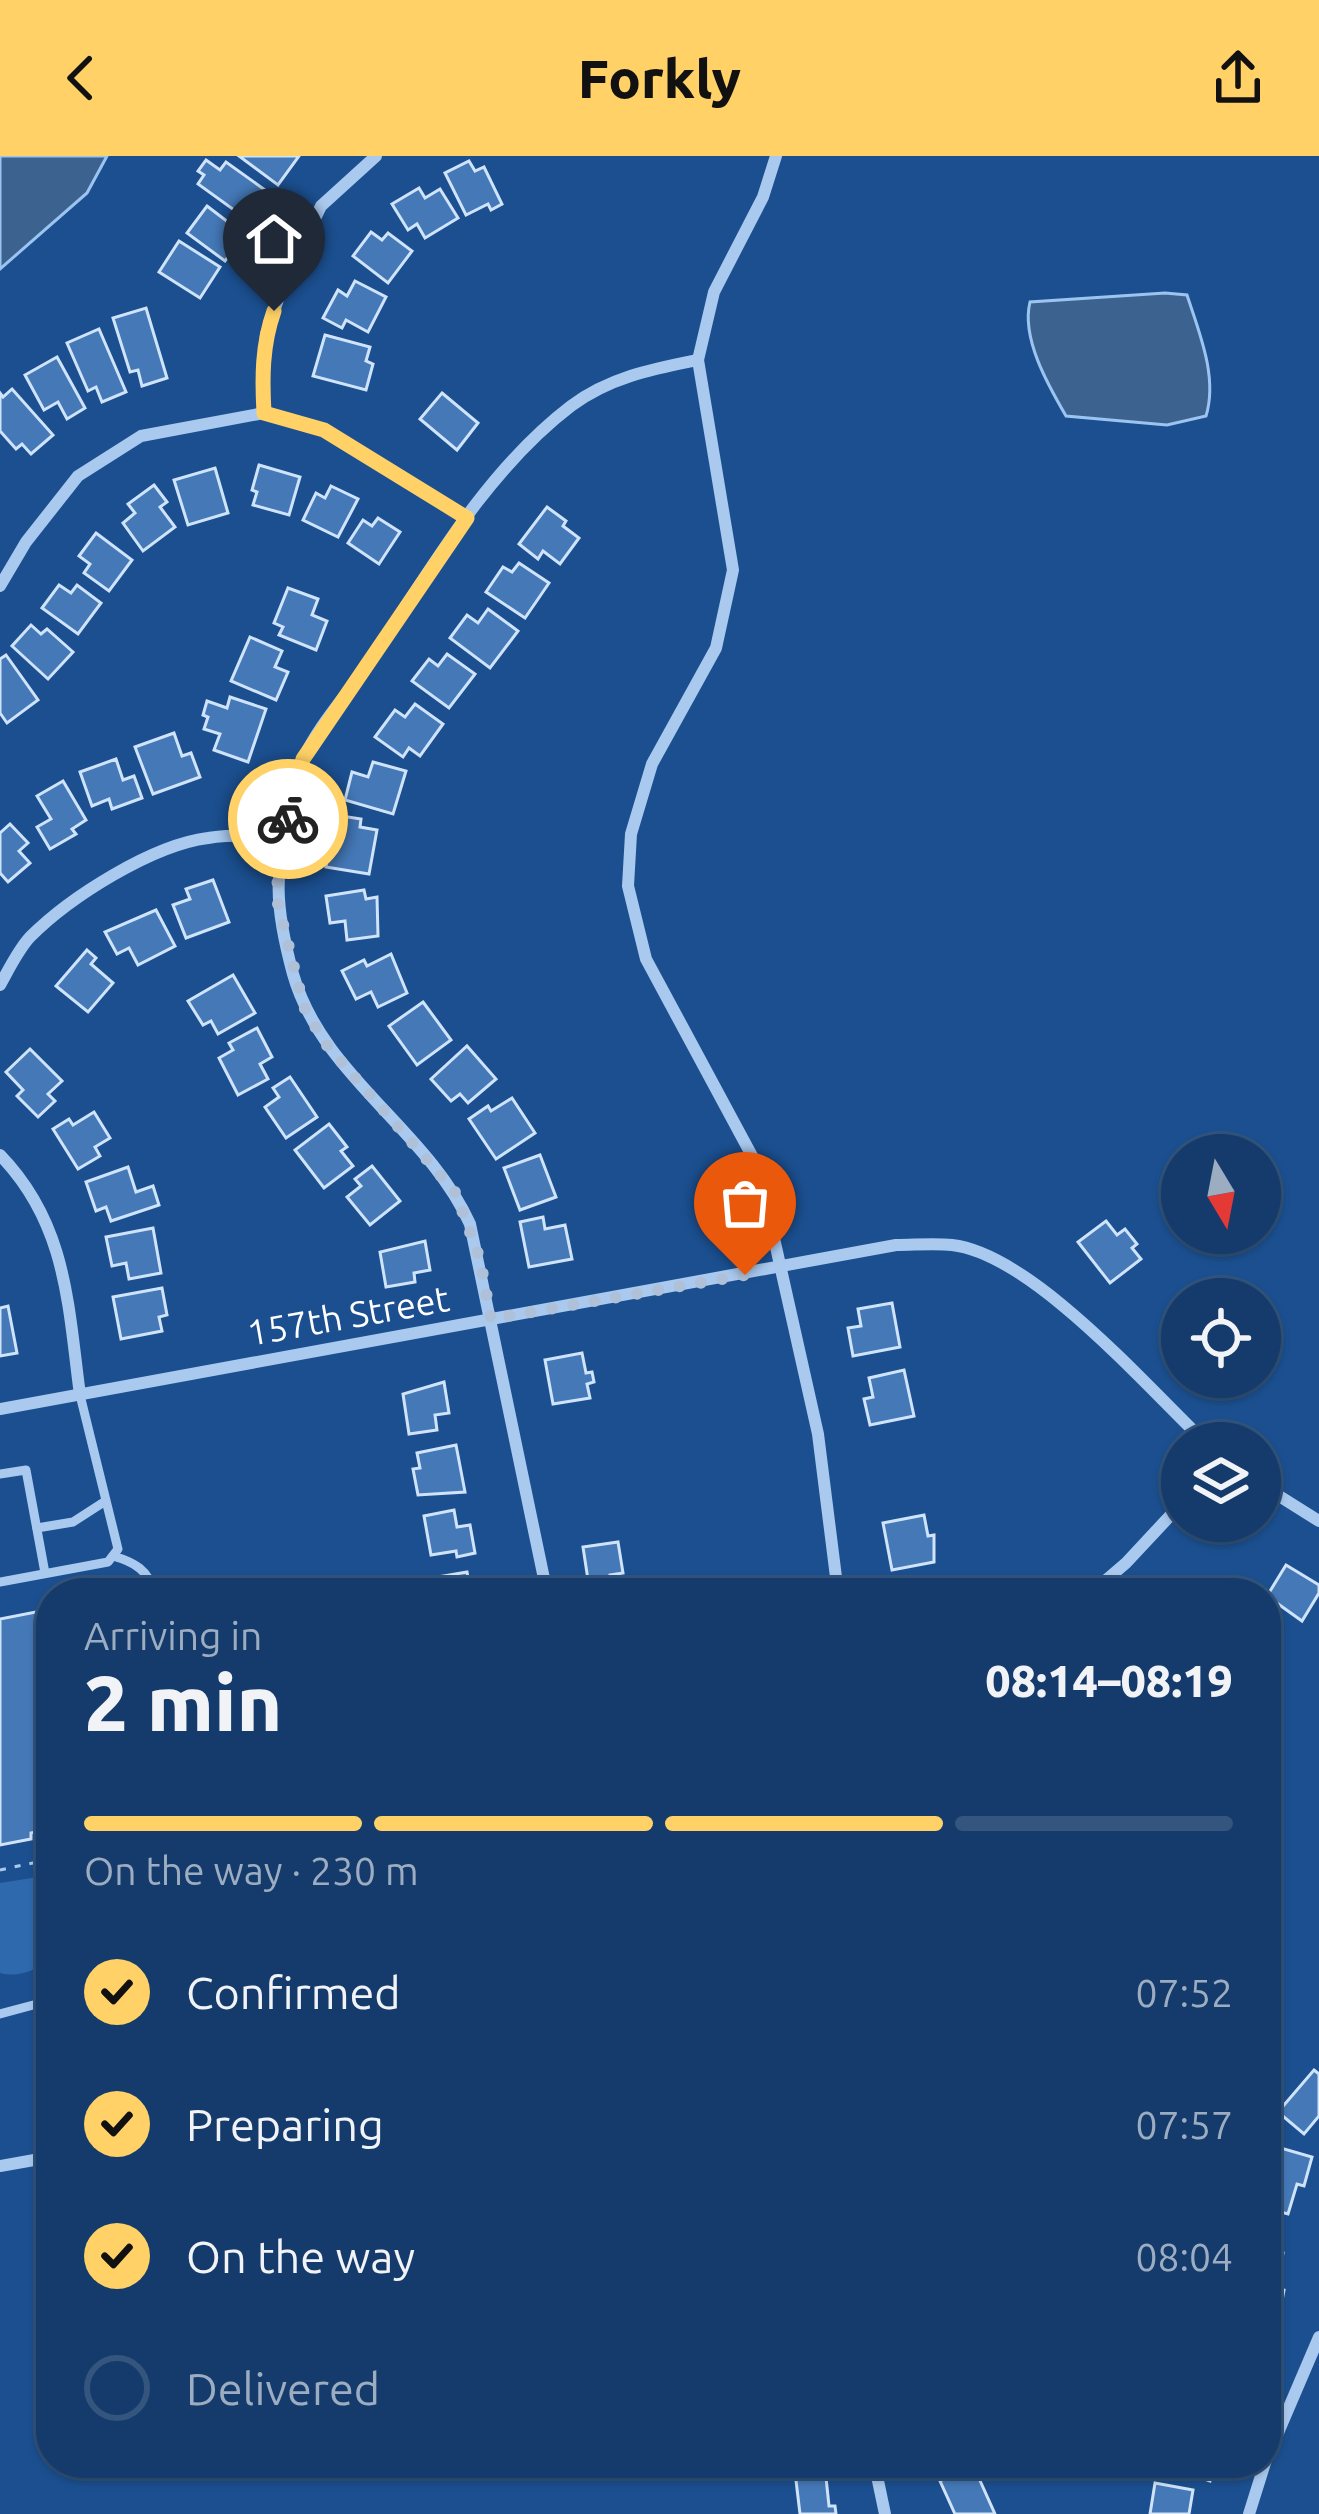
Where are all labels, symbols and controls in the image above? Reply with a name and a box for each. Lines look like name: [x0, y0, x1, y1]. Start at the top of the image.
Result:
icon: back: [48, 45, 114, 111]
icon: share: [1205, 45, 1271, 111]
text: Forkly: [578, 48, 741, 108]
pin: [223, 188, 325, 311]
icon: home: [241, 206, 307, 272]
courier: [228, 759, 348, 879]
icon: bike: [255, 786, 321, 852]
north arrow: [1161, 1134, 1281, 1254]
map controls: [1161, 1134, 1281, 1542]
pin: [694, 1152, 796, 1275]
icon: bag: [712, 1170, 778, 1236]
street label: 157th Street: [244, 1277, 452, 1353]
button: locate: [1161, 1278, 1281, 1398]
button: layers: [1161, 1422, 1281, 1542]
text: Arriving in: [84, 1614, 262, 1657]
text: 08:14–08:19: [985, 1655, 1233, 1706]
text: 2 min: [84, 1658, 282, 1746]
text: On the way · 230 m: [84, 1849, 419, 1892]
icon: check: [84, 1959, 150, 2025]
text: Confirmed: [186, 1967, 401, 2018]
text: 07:52: [1135, 1971, 1233, 2014]
icon: check: [84, 2091, 150, 2157]
text: Preparing: [186, 2099, 384, 2150]
text: 07:57: [1135, 2103, 1233, 2146]
icon: check: [84, 2223, 150, 2289]
text: On the way: [186, 2231, 415, 2282]
text: 08:04: [1135, 2235, 1233, 2278]
text: Delivered: [186, 2363, 380, 2414]

